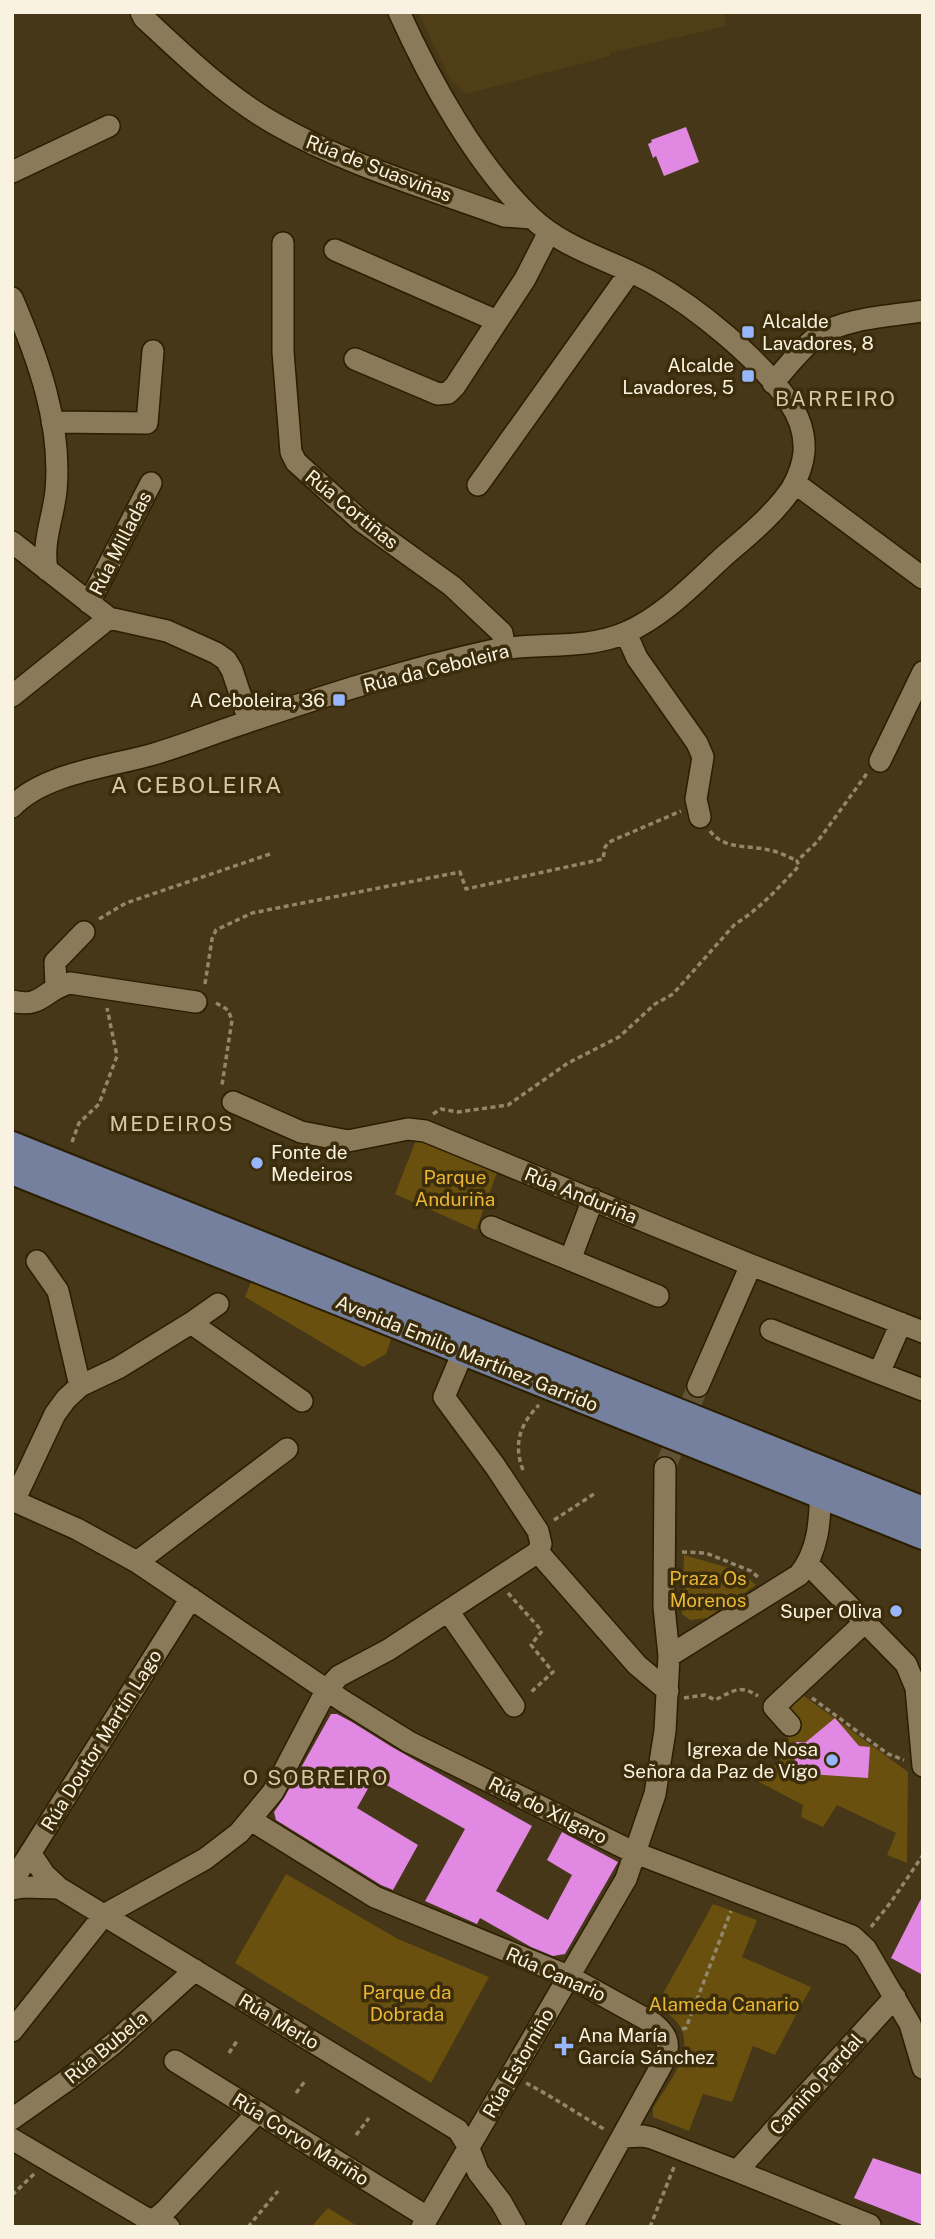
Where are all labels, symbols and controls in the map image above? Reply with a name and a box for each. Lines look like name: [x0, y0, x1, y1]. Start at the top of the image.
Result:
street label: Rúa de Suasviñas: [303, 130, 455, 206]
place label: Alcalde Lavadores, 8: [762, 310, 874, 354]
marker: Alcalde Lavadores, 8: [740, 324, 756, 340]
place label: Alcalde Lavadores, 5: [622, 354, 734, 398]
marker: Alcalde Lavadores, 5: [740, 368, 756, 384]
district label: BARREIRO: [775, 386, 897, 411]
street label: Rúa Cortiñas: [301, 465, 403, 553]
street label: Rúa Milladas: [84, 487, 156, 599]
street label: Rúa da Ceboleira: [361, 639, 511, 697]
place label: A Ceboleira, 36: [190, 689, 325, 711]
marker: A Ceboleira, 36: [331, 692, 347, 708]
district label: A CEBOLEIRA: [111, 771, 283, 798]
district label: MEDEIROS: [110, 1111, 234, 1136]
place label: Fonte de Medeiros: [271, 1141, 353, 1185]
marker: Fonte de Medeiros: [249, 1155, 265, 1171]
street label: Rúa Anduriña: [521, 1162, 641, 1228]
park label: Parque Anduriña: [415, 1166, 495, 1210]
street label: Avenida Emilio Martínez Garrido: [333, 1290, 601, 1416]
park label: Praza Os Morenos: [669, 1567, 747, 1611]
place label: Super Oliva: [780, 1600, 882, 1622]
marker: Super Oliva: [888, 1603, 904, 1619]
street label: Rúa Doutor Martín Lago: [36, 1645, 166, 1835]
place label: Igrexa de Nosa Señora da Paz de Vigo: [623, 1738, 818, 1782]
marker: Igrexa de Nosa Señora da Paz de Vigo: [824, 1752, 840, 1768]
district label: O SOBREIRO: [243, 1765, 389, 1790]
street label: Rúa do Xílgaro: [485, 1772, 611, 1848]
street label: Rúa Canario: [503, 1942, 609, 2006]
park label: Parque da Dobrada: [363, 1981, 451, 2025]
street label: Rúa Merlo: [235, 1988, 323, 2054]
park label: Alameda Canario: [648, 1993, 800, 2015]
street label: Rúa Estorniño: [478, 2004, 558, 2122]
street label: Rúa Bubela: [60, 2006, 152, 2088]
place label: Ana María García Sánchez: [578, 2024, 715, 2068]
street label: Camiño Pardal: [765, 2029, 867, 2139]
marker: Ana María García Sánchez: [556, 2038, 572, 2054]
street label: Rúa Corvo Mariño: [229, 2088, 373, 2190]

